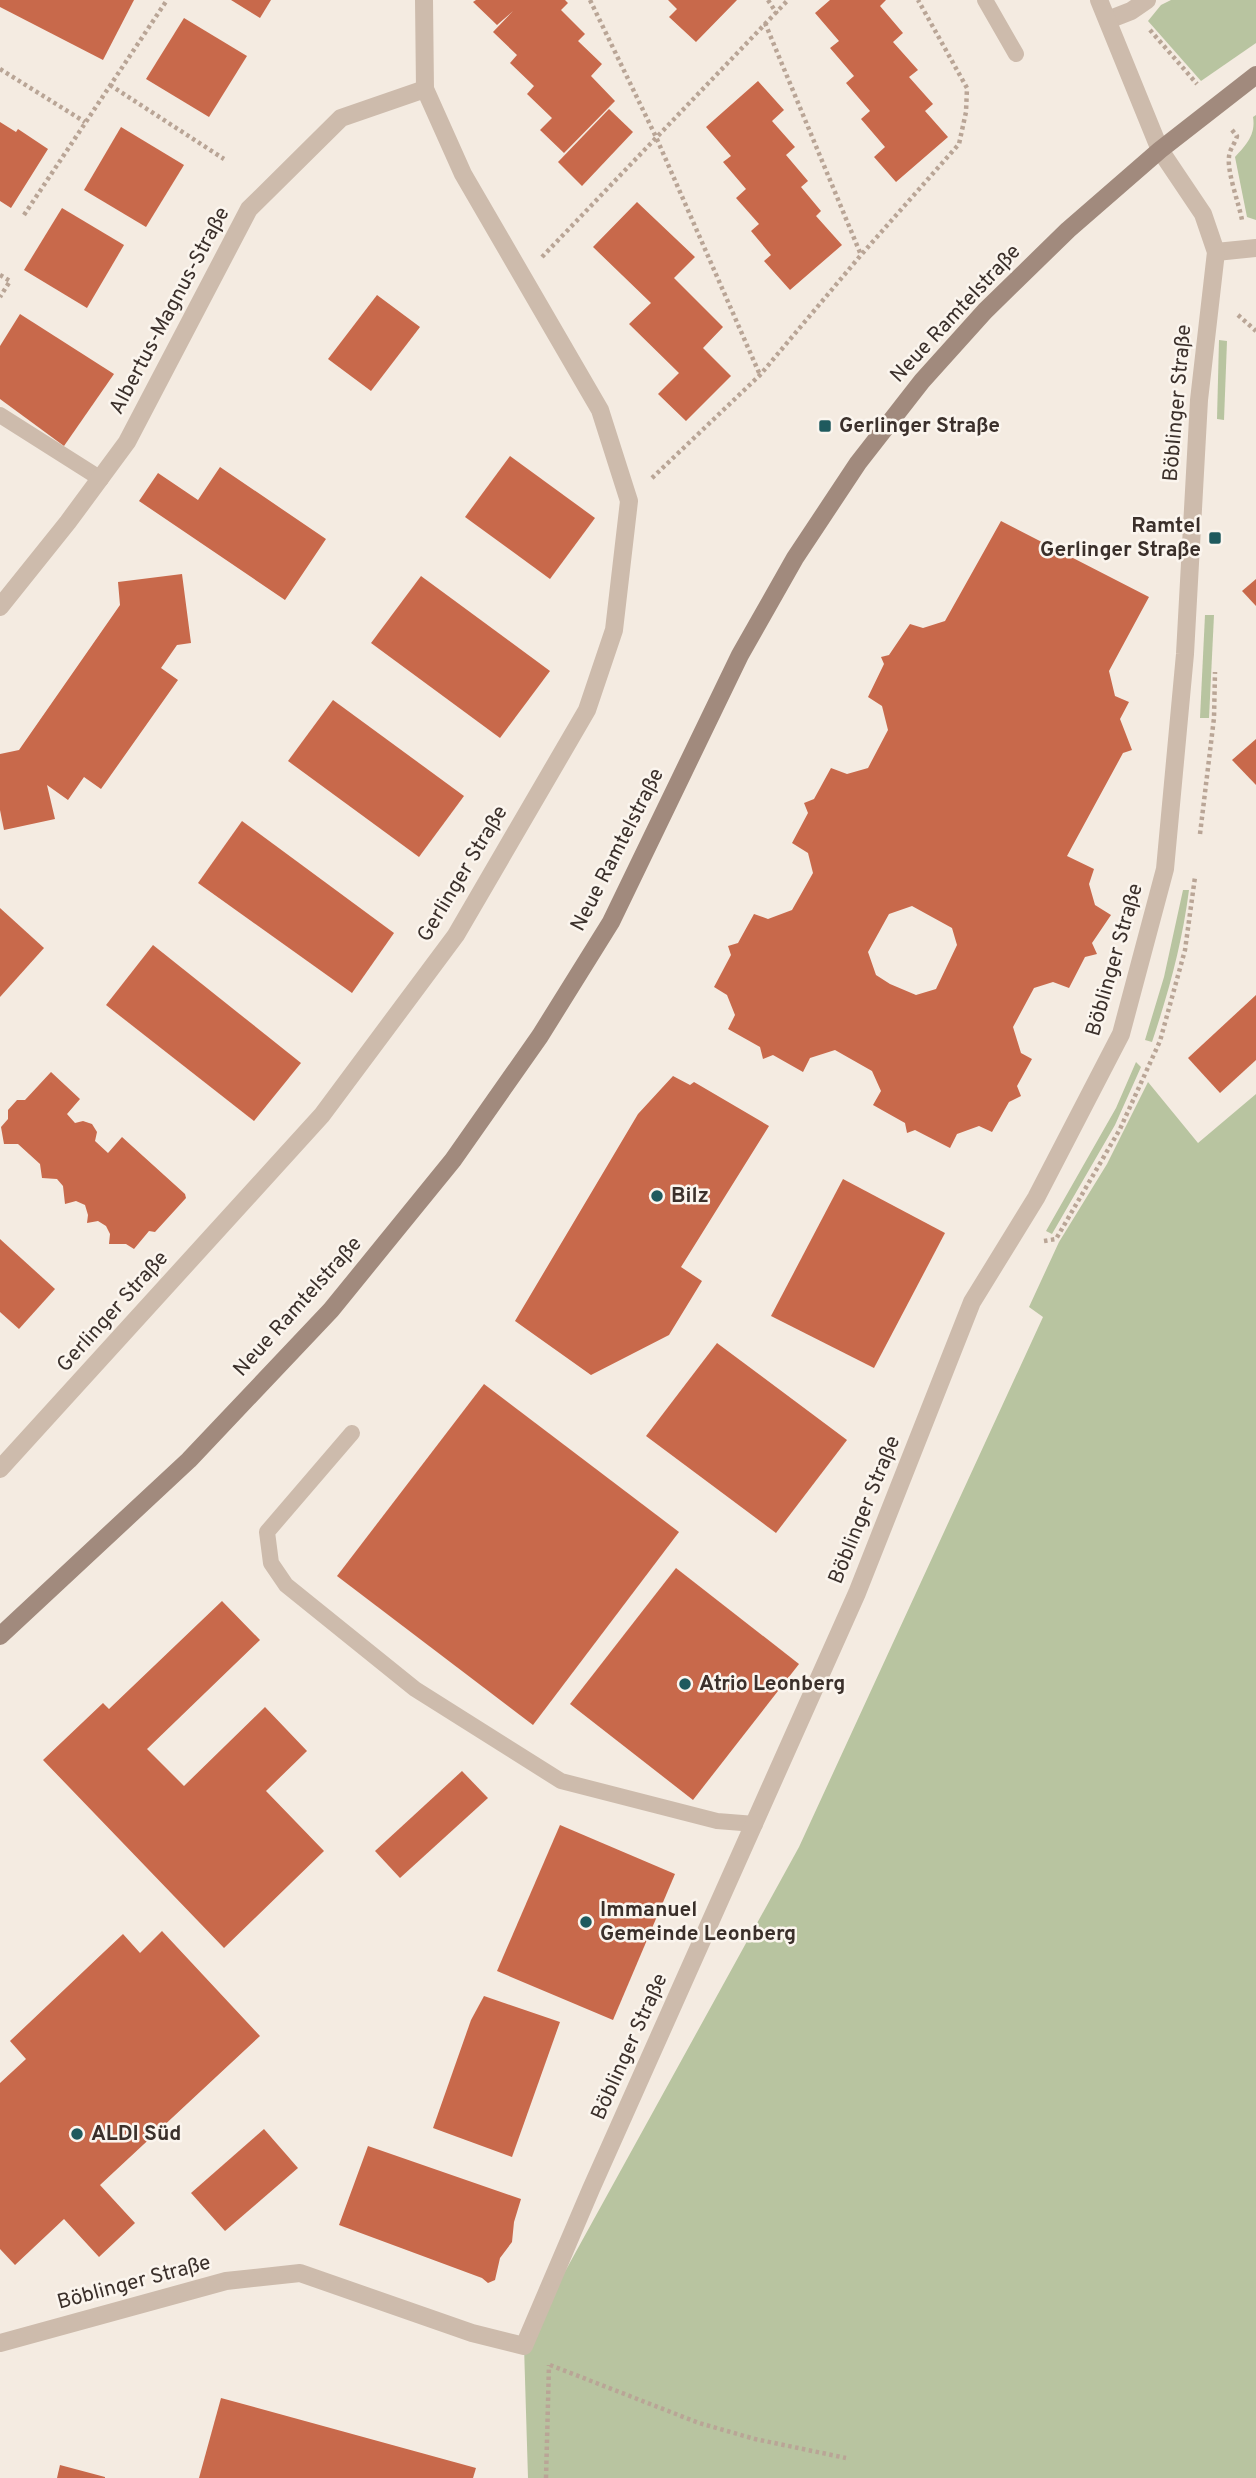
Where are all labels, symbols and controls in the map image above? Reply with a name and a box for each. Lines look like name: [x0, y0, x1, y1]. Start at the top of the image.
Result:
street label: Albertus-Magnus-Straße: [104, 202, 236, 420]
street label: Neue Ramtelstraße: [885, 239, 1027, 389]
street label: Böblinger Straße: [1158, 323, 1198, 483]
place label: Gerlinger Straße: [839, 413, 1000, 440]
marker: Gerlinger Straße: [817, 418, 833, 434]
place label: Ramtel Gerlinger Straße: [1040, 513, 1201, 564]
marker: Ramtel Gerlinger Straße: [1207, 530, 1223, 546]
street label: Neue Ramtelstraße: [565, 764, 671, 936]
street label: Gerlinger Straße: [412, 801, 514, 947]
street label: Böblinger Straße: [1080, 880, 1150, 1040]
place label: Bilz: [671, 1183, 709, 1210]
marker: Bilz: [649, 1188, 665, 1204]
street label: Neue Ramtelstraße: [228, 1231, 368, 1383]
street label: Gerlinger Straße: [51, 1246, 175, 1378]
street label: Böblinger Straße: [823, 1432, 907, 1588]
place label: Atrio Leonberg: [699, 1671, 845, 1698]
marker: Atrio Leonberg: [677, 1676, 693, 1692]
place label: Immanuel Gemeinde Leonberg: [600, 1897, 796, 1948]
marker: Immanuel Gemeinde Leonberg: [578, 1914, 594, 1930]
street label: Böblinger Straße: [586, 1969, 674, 2125]
place label: ALDI Süd: [91, 2121, 181, 2148]
marker: ALDI Süd: [69, 2126, 85, 2142]
street label: Böblinger Straße: [54, 2250, 214, 2316]

